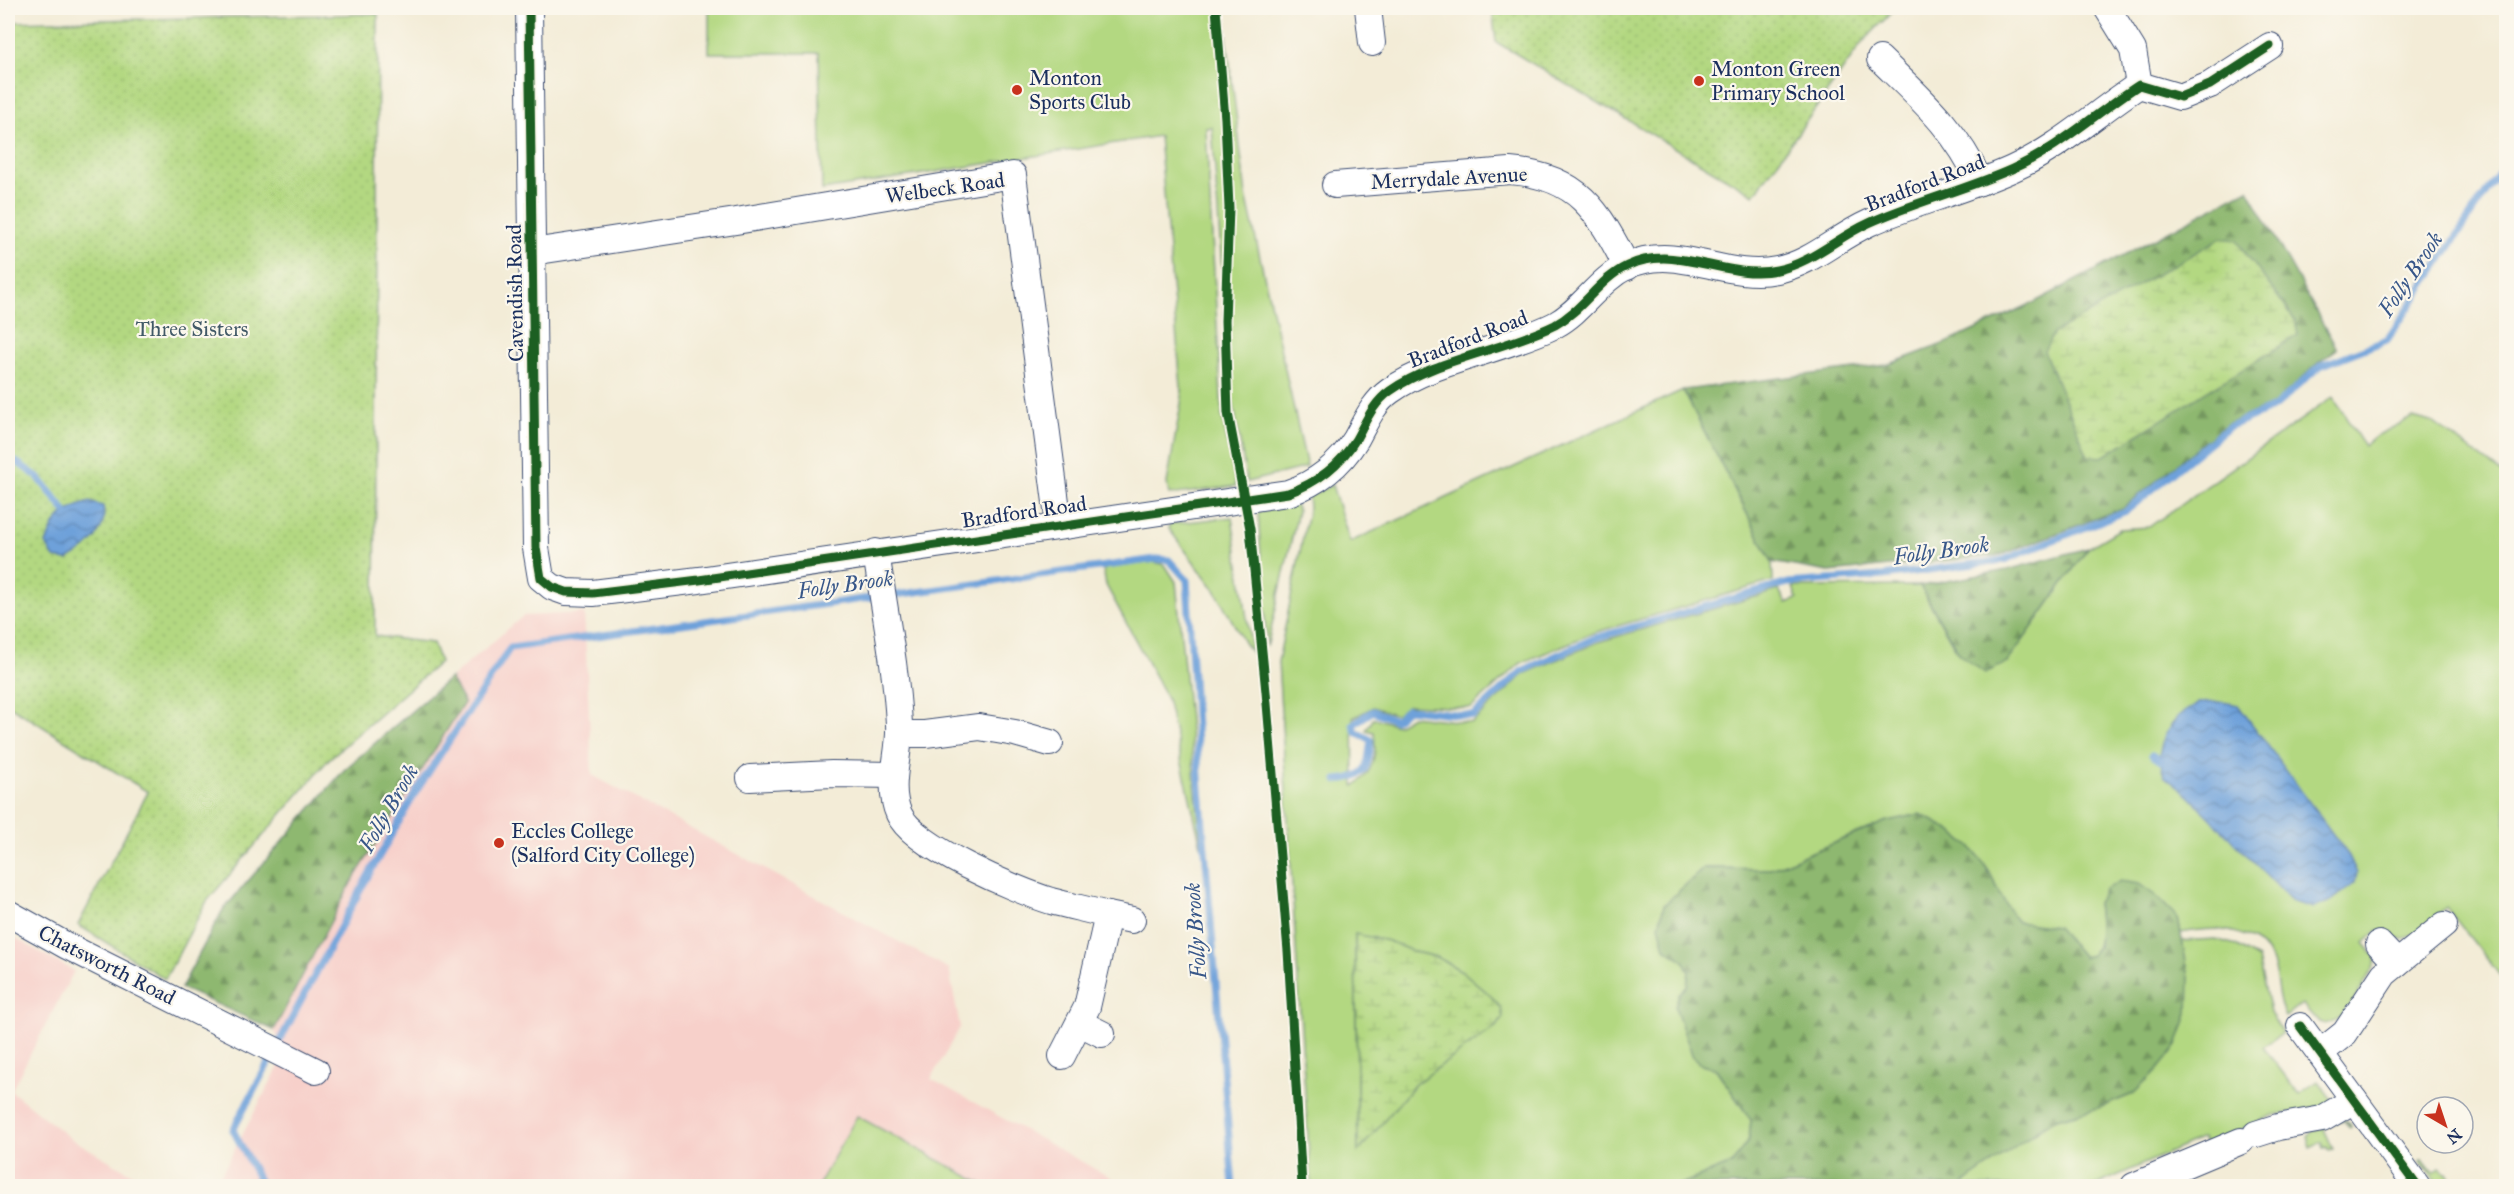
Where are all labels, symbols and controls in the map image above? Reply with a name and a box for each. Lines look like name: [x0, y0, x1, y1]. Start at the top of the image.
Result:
place label: Monton Green Primary School: [1711, 56, 1845, 106]
place label: Monton Sports Club: [1029, 65, 1131, 115]
marker: Monton Green Primary School: [1692, 74, 1706, 88]
marker: Monton Sports Club: [1010, 83, 1024, 97]
street label: Bradford Road: [1861, 148, 1989, 218]
street label: Merrydale Avenue: [1370, 161, 1528, 195]
street label: Welbeck Road: [884, 167, 1007, 209]
street label: Cavendish Road: [501, 223, 529, 362]
water label: Folly Brook: [2372, 226, 2449, 323]
street label: Bradford Road: [1404, 304, 1532, 374]
park label: Three Sisters: [135, 316, 249, 342]
street label: Bradford Road: [960, 490, 1089, 534]
water label: Folly Brook: [1890, 530, 1991, 571]
water label: Folly Brook: [794, 564, 895, 605]
water label: Folly Brook: [352, 759, 424, 858]
place label: Eccles College (Salford City College): [511, 818, 695, 868]
marker: Eccles College (Salford City College): [492, 836, 506, 850]
water label: Folly Brook: [1179, 882, 1212, 981]
street label: Chatsworth Road: [34, 919, 180, 1011]
north arrow: [2415, 1095, 2475, 1155]
text: N: [2443, 1125, 2465, 1148]

